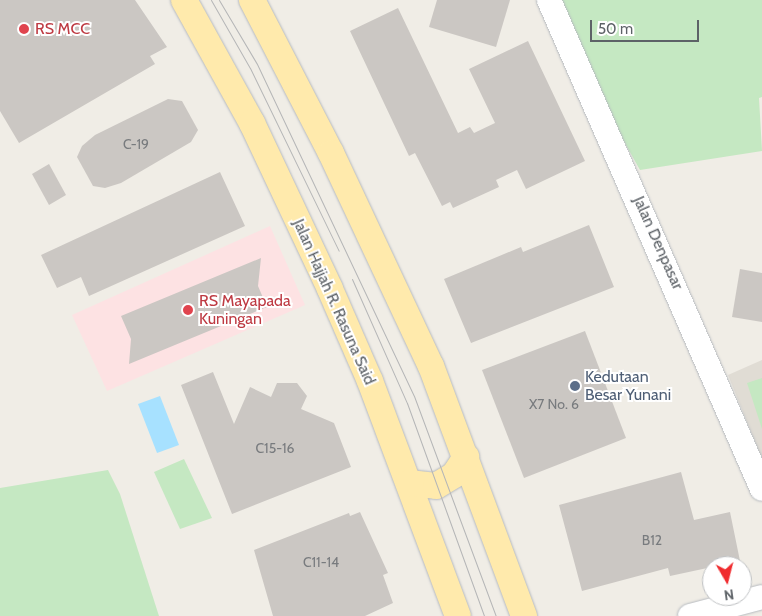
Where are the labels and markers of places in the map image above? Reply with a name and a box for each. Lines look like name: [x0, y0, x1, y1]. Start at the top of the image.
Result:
place label: RS MCC: [35, 19, 90, 39]
marker: RS MCC: [17, 22, 31, 36]
place label: RS Mayapada Kuningan: [199, 291, 291, 329]
marker: RS Mayapada Kuningan: [181, 303, 195, 317]
place label: Kedutaan Besar Yunani: [585, 367, 671, 405]
marker: Kedutaan Besar Yunani: [569, 380, 581, 392]

